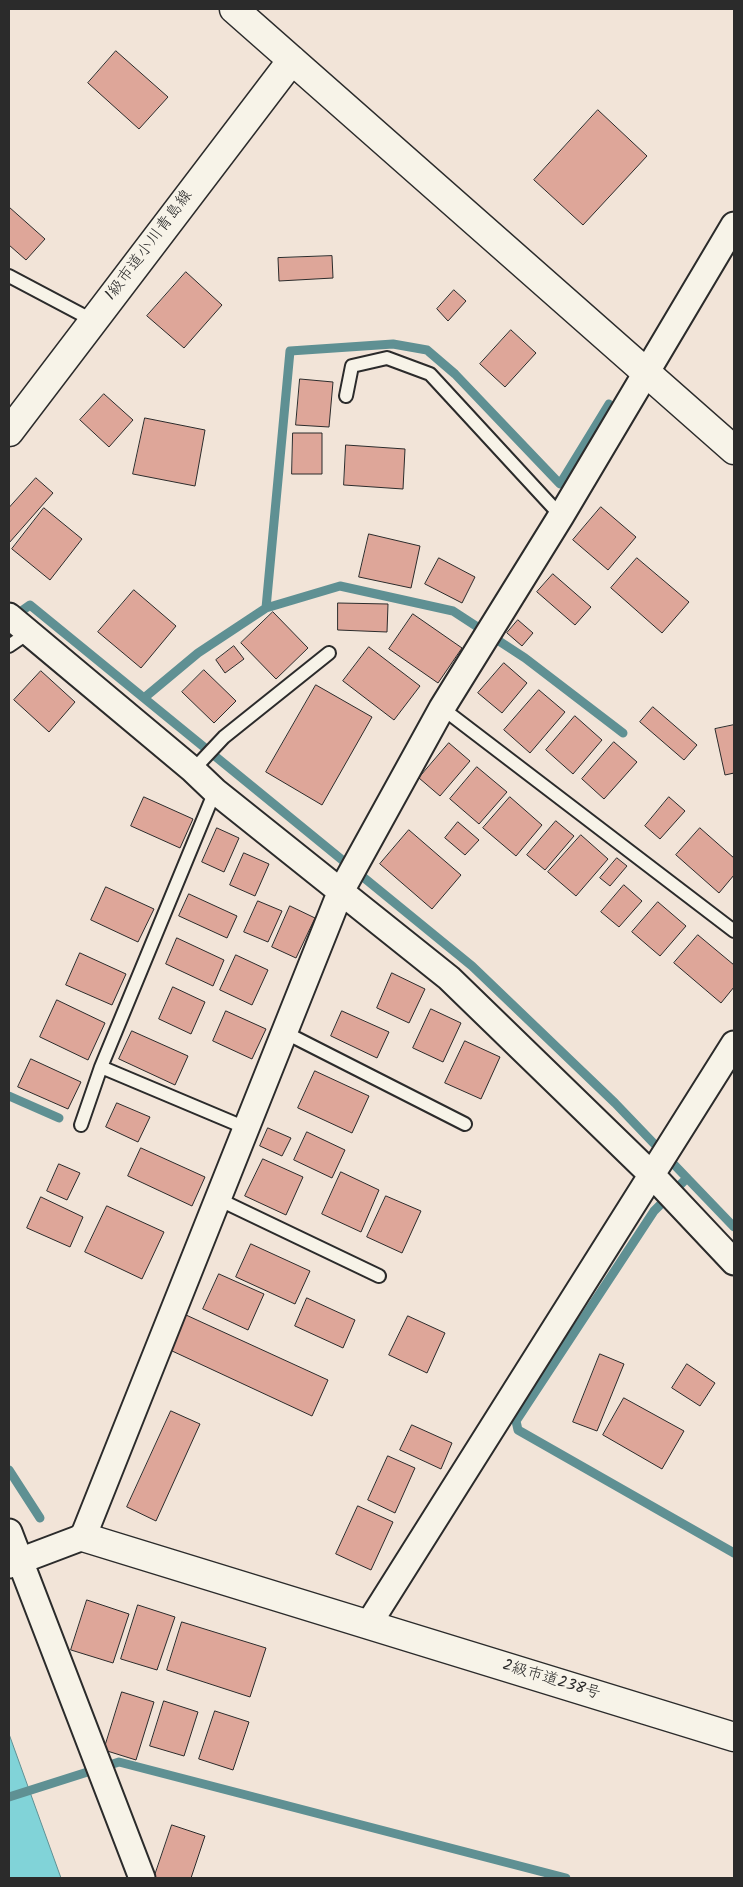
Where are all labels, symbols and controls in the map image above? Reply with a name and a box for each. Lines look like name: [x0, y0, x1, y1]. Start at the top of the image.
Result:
street label: 1級市道小川青島線: [102, 187, 198, 305]
street label: 2級市道238号: [500, 1657, 602, 1705]

